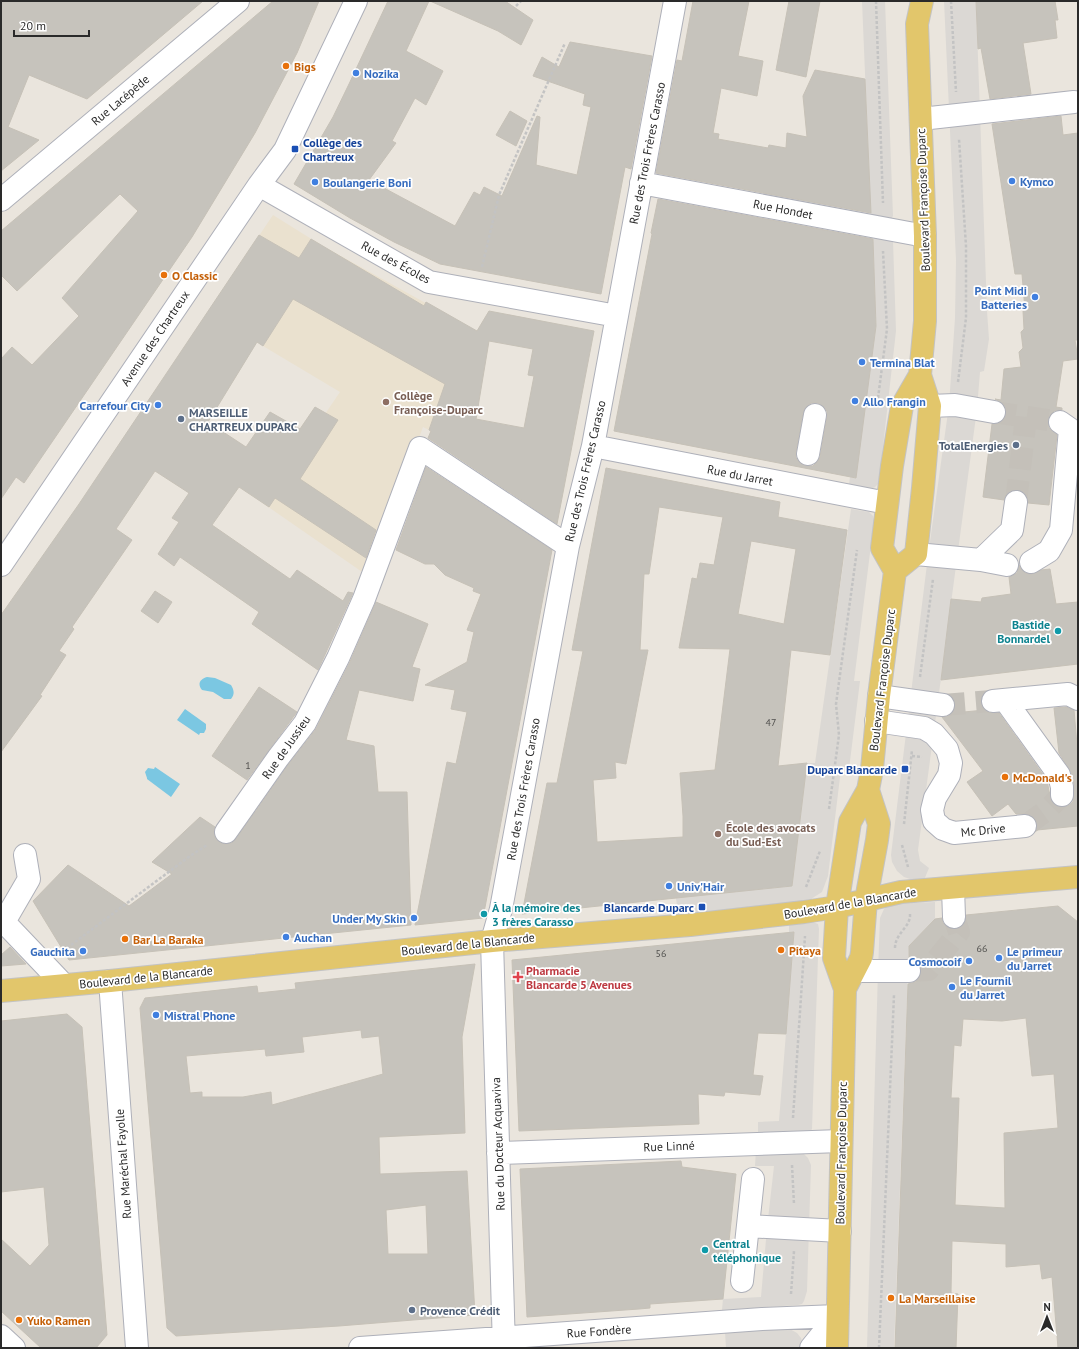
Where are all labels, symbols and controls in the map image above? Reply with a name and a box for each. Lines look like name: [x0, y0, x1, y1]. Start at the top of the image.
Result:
scale bar: [14, 12, 89, 38]
text: 20 m: [20, 18, 46, 33]
place label: Bigs: [294, 59, 316, 74]
marker: Bigs: [281, 61, 291, 71]
place label: Nozika: [364, 66, 399, 81]
marker: Nozika: [351, 68, 361, 78]
street label: Rue Lacépède: [88, 71, 152, 129]
street label: Rue des Trois Frères Carasso: [626, 81, 668, 225]
street label: Boulevard Françoise Duparc: [913, 128, 933, 272]
place label: Collège des Chartreux: [303, 135, 362, 164]
marker: Collège des Chartreux: [290, 144, 300, 154]
place label: Kymco: [1020, 174, 1054, 189]
place label: Boulangerie Boni: [323, 175, 411, 190]
marker: Kymco: [1007, 176, 1017, 186]
marker: Boulangerie Boni: [310, 177, 320, 187]
street label: Rue Hondet: [752, 196, 814, 222]
street label: Rue des Écoles: [359, 237, 433, 287]
place label: O Classic: [172, 268, 218, 283]
marker: O Classic: [159, 270, 169, 280]
place label: Point Midi Batteries: [975, 283, 1027, 312]
street label: Avenue des Chartreux: [117, 287, 193, 389]
marker: Point Midi Batteries: [1030, 292, 1040, 302]
place label: Termina Blat: [870, 355, 936, 370]
marker: Termina Blat: [857, 357, 867, 367]
place label: Collège Françoise-Duparc: [394, 388, 483, 417]
place label: Allo Frangin: [863, 394, 926, 409]
marker: Allo Frangin: [850, 396, 860, 406]
marker: Collège Françoise-Duparc: [381, 397, 391, 407]
place label: Carrefour City: [80, 398, 150, 413]
street label: Rue des Trois Frères Carasso: [561, 399, 609, 543]
marker: Carrefour City: [153, 400, 163, 410]
place label: MARSEILLE CHARTREUX DUPARC: [189, 405, 298, 434]
marker: MARSEILLE CHARTREUX DUPARC: [176, 414, 186, 424]
place label: TotalEnergies: [939, 438, 1008, 453]
marker: TotalEnergies: [1011, 440, 1021, 450]
street label: Rue du Jarret: [706, 461, 774, 489]
street label: Boulevard Françoise Duparc: [866, 608, 898, 752]
place label: Bastide Bonnardel: [997, 617, 1050, 646]
marker: Bastide Bonnardel: [1053, 626, 1063, 636]
street label: Rue de Jussieu: [259, 712, 313, 782]
street label: Rue des Trois Frères Carasso: [503, 716, 543, 862]
house number: 47: [766, 716, 776, 729]
house number: 1: [245, 759, 251, 772]
place label: Duparc Blancarde: [807, 762, 897, 777]
marker: Duparc Blancarde: [900, 764, 910, 774]
place label: McDonald's: [1013, 770, 1072, 785]
marker: McDonald's: [1000, 772, 1010, 782]
place label: École des avocats du Sud-Est: [726, 820, 815, 849]
street label: Mc Drive: [960, 820, 1006, 840]
marker: École des avocats du Sud-Est: [713, 829, 723, 839]
place label: Univ'Hair: [677, 879, 725, 894]
marker: Univ'Hair: [664, 881, 674, 891]
street label: Boulevard de la Blancarde: [783, 884, 917, 922]
place label: À la mémoire des 3 frères Carasso: [492, 900, 580, 929]
place label: Blancarde Duparc: [604, 900, 694, 915]
marker: Blancarde Duparc: [697, 902, 707, 912]
marker: À la mémoire des 3 frères Carasso: [479, 909, 489, 919]
place label: Under My Skin: [332, 911, 406, 926]
marker: Under My Skin: [409, 913, 419, 923]
place label: Auchan: [294, 930, 332, 945]
street label: Boulevard de la Blancarde: [400, 930, 536, 958]
place label: Bar La Baraka: [133, 932, 204, 947]
marker: Auchan: [281, 932, 291, 942]
marker: Bar La Baraka: [120, 934, 130, 944]
house number: 66: [977, 942, 987, 955]
place label: Pitaya: [789, 943, 821, 958]
place label: Gauchita: [30, 944, 75, 959]
place label: Le primeur du Jarret: [1007, 944, 1063, 973]
marker: Pitaya: [776, 945, 786, 955]
marker: Gauchita: [78, 946, 88, 956]
house number: 56: [656, 947, 666, 960]
marker: Le primeur du Jarret: [994, 953, 1004, 963]
place label: Cosmocoif: [909, 954, 962, 969]
marker: Cosmocoif: [964, 956, 974, 966]
street label: Boulevard de la Blancarde: [78, 963, 214, 991]
place label: Pharmacie Blancarde 5 Avenues: [526, 963, 632, 992]
marker: Pharmacie Blancarde 5 Avenues: [513, 972, 523, 982]
place label: Le Fournil du Jarret: [960, 973, 1012, 1002]
marker: Le Fournil du Jarret: [947, 982, 957, 992]
place label: Mistral Phone: [164, 1008, 235, 1023]
marker: Mistral Phone: [151, 1010, 161, 1020]
street label: Rue du Docteur Acquaviva: [488, 1077, 508, 1211]
street label: Boulevard Françoise Duparc: [832, 1081, 850, 1225]
street label: Rue Maréchal Fayolle: [112, 1109, 134, 1219]
street label: Rue Linné: [643, 1138, 695, 1154]
place label: Central téléphonique: [713, 1236, 781, 1265]
marker: Central téléphonique: [700, 1245, 710, 1255]
place label: La Marseillaise: [899, 1291, 976, 1306]
marker: La Marseillaise: [886, 1293, 896, 1303]
north arrow: [1027, 1297, 1067, 1337]
text: N: [1043, 1300, 1051, 1314]
place label: Provence Crédit: [420, 1303, 501, 1318]
marker: Provence Crédit: [407, 1305, 417, 1315]
place label: Yuko Ramen: [26, 1313, 90, 1328]
marker: Yuko Ramen: [14, 1315, 24, 1325]
street label: Rue Fondère: [566, 1321, 632, 1341]

